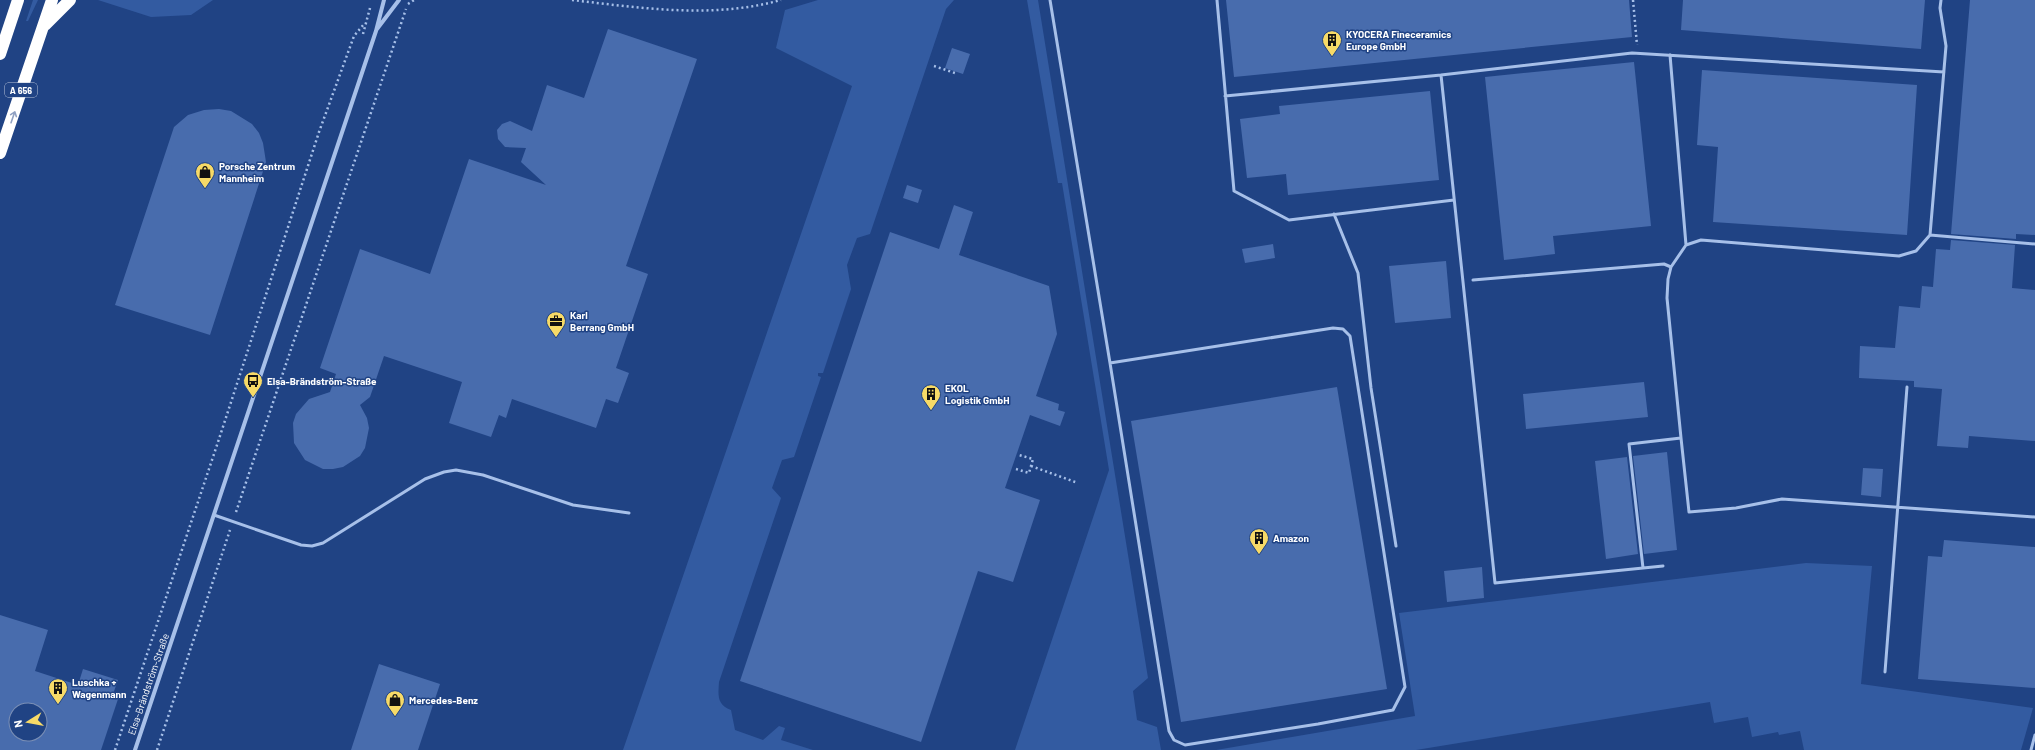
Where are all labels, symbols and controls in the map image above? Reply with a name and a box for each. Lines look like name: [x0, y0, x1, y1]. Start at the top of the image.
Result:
place label: KYOCERA Fineceramics Europe GmbH: [1346, 28, 1451, 52]
building icon: KYOCERA Fineceramics Europe GmbH: [1321, 29, 1343, 57]
road number: A 656: [5, 83, 37, 97]
one-way arrow: [9, 111, 17, 123]
place label: Porsche Zentrum Mannheim: [219, 160, 295, 184]
shop icon: Porsche Zentrum Mannheim: [194, 161, 216, 189]
place label: Karl Berrang GmbH: [570, 309, 634, 333]
office icon: Karl Berrang GmbH: [545, 310, 567, 338]
bus stop icon: Elsa-Brändström-Straße: [242, 370, 264, 398]
place label: Elsa-Brändström-Straße: [267, 375, 377, 387]
place label: EKOL Logistik GmbH: [945, 382, 1010, 406]
building icon: EKOL Logistik GmbH: [920, 383, 942, 411]
building icon: Amazon: [1248, 527, 1270, 555]
place label: Amazon: [1273, 532, 1309, 544]
street label: Elsa-Brändström-Straße: [125, 632, 171, 736]
place label: Luschka + Wagenmann: [72, 676, 127, 700]
building icon: Luschka + Wagenmann: [47, 677, 69, 705]
shop icon: Mercedes-Benz: [384, 689, 406, 717]
place label: Mercedes-Benz: [409, 694, 478, 706]
north arrow: [8, 702, 48, 742]
text: N: [11, 719, 25, 729]

